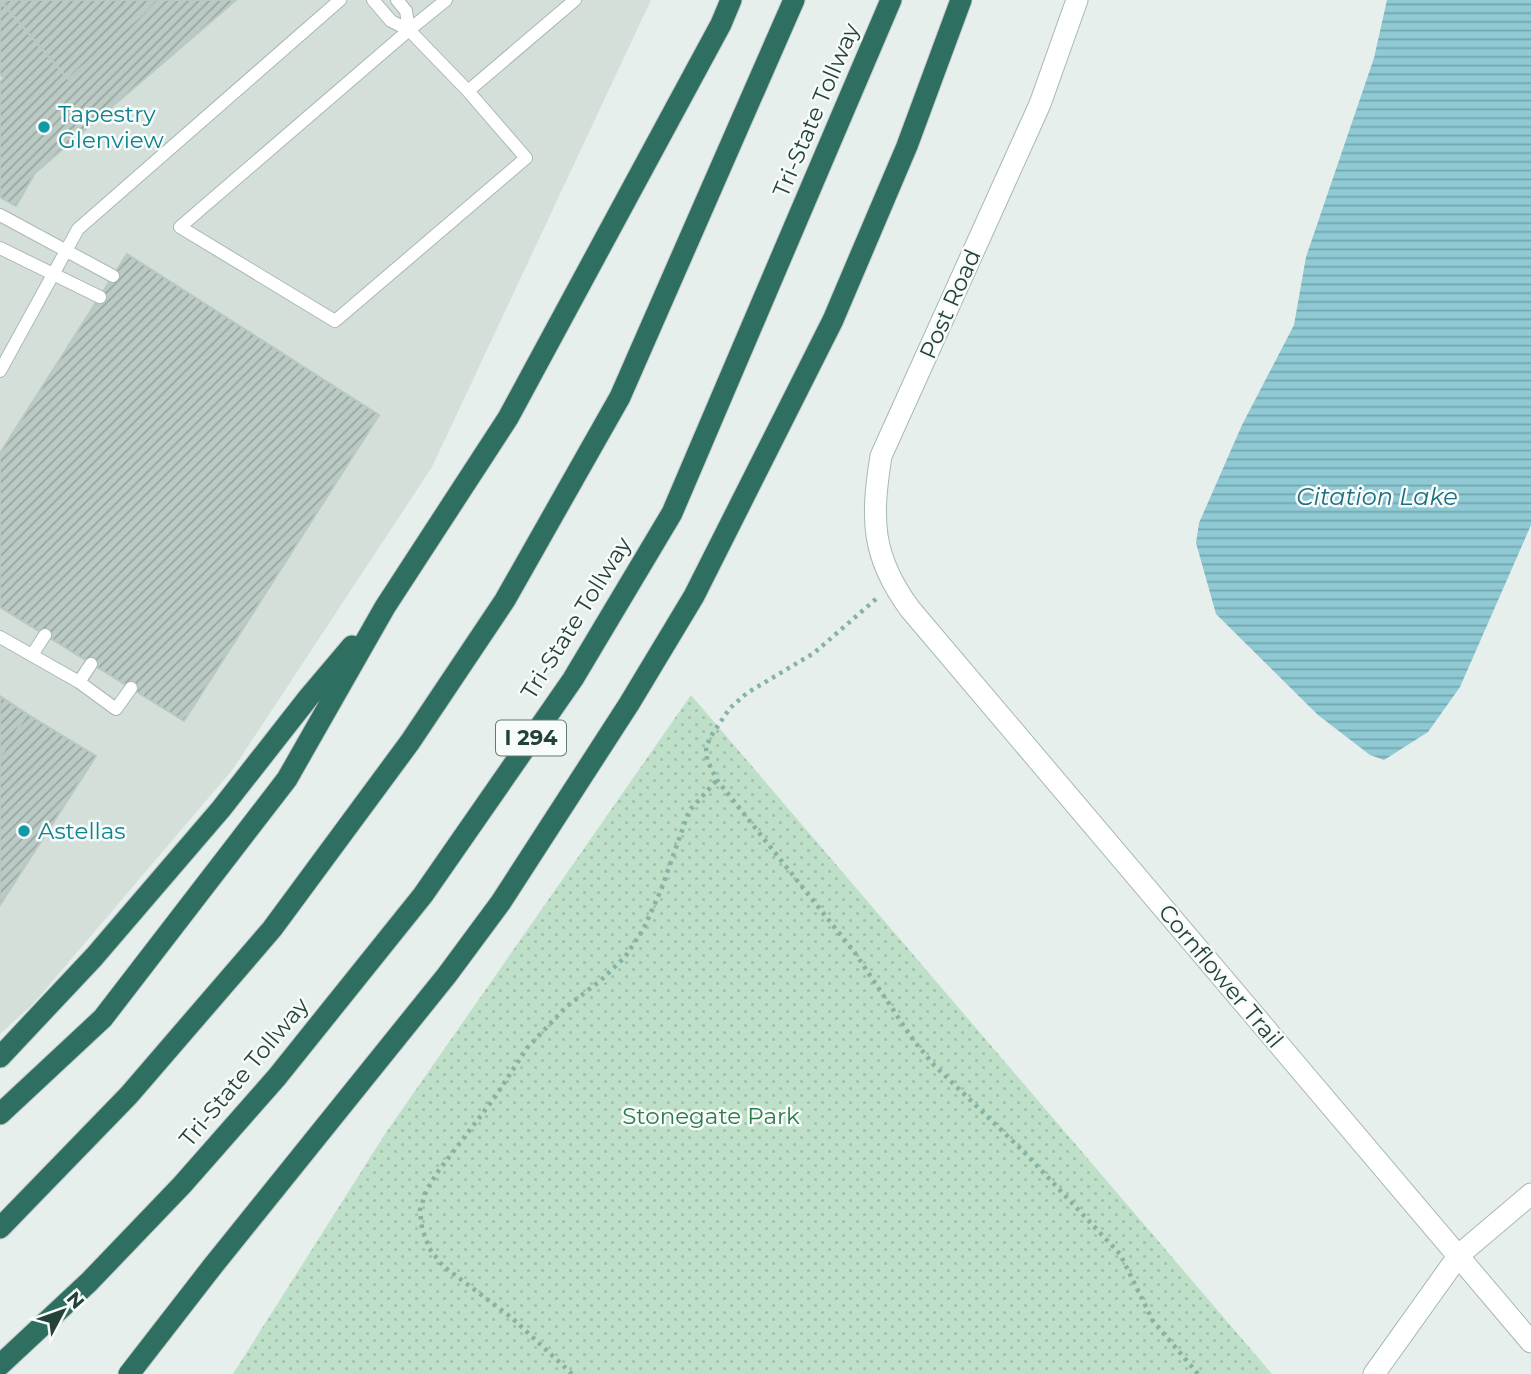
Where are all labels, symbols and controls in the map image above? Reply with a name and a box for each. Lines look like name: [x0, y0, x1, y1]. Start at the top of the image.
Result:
street label: Tri-State Tollway: [767, 18, 865, 201]
place label: Tapestry Glenview: [58, 100, 164, 154]
marker: Tapestry Glenview: [36, 119, 52, 135]
street label: Post Road: [913, 245, 987, 363]
water label: Citation Lake: [1296, 482, 1458, 511]
street label: Tri-State Tollway: [515, 531, 637, 704]
road number: I 294: [496, 720, 566, 756]
place label: Astellas: [38, 817, 126, 845]
marker: Astellas: [16, 823, 32, 839]
street label: Cornflower Trail: [1153, 898, 1289, 1054]
street label: Tri-State Tollway: [173, 991, 315, 1152]
park label: Stonegate Park: [622, 1102, 800, 1130]
north arrow: [28, 1276, 98, 1346]
text: N: [62, 1287, 89, 1314]

